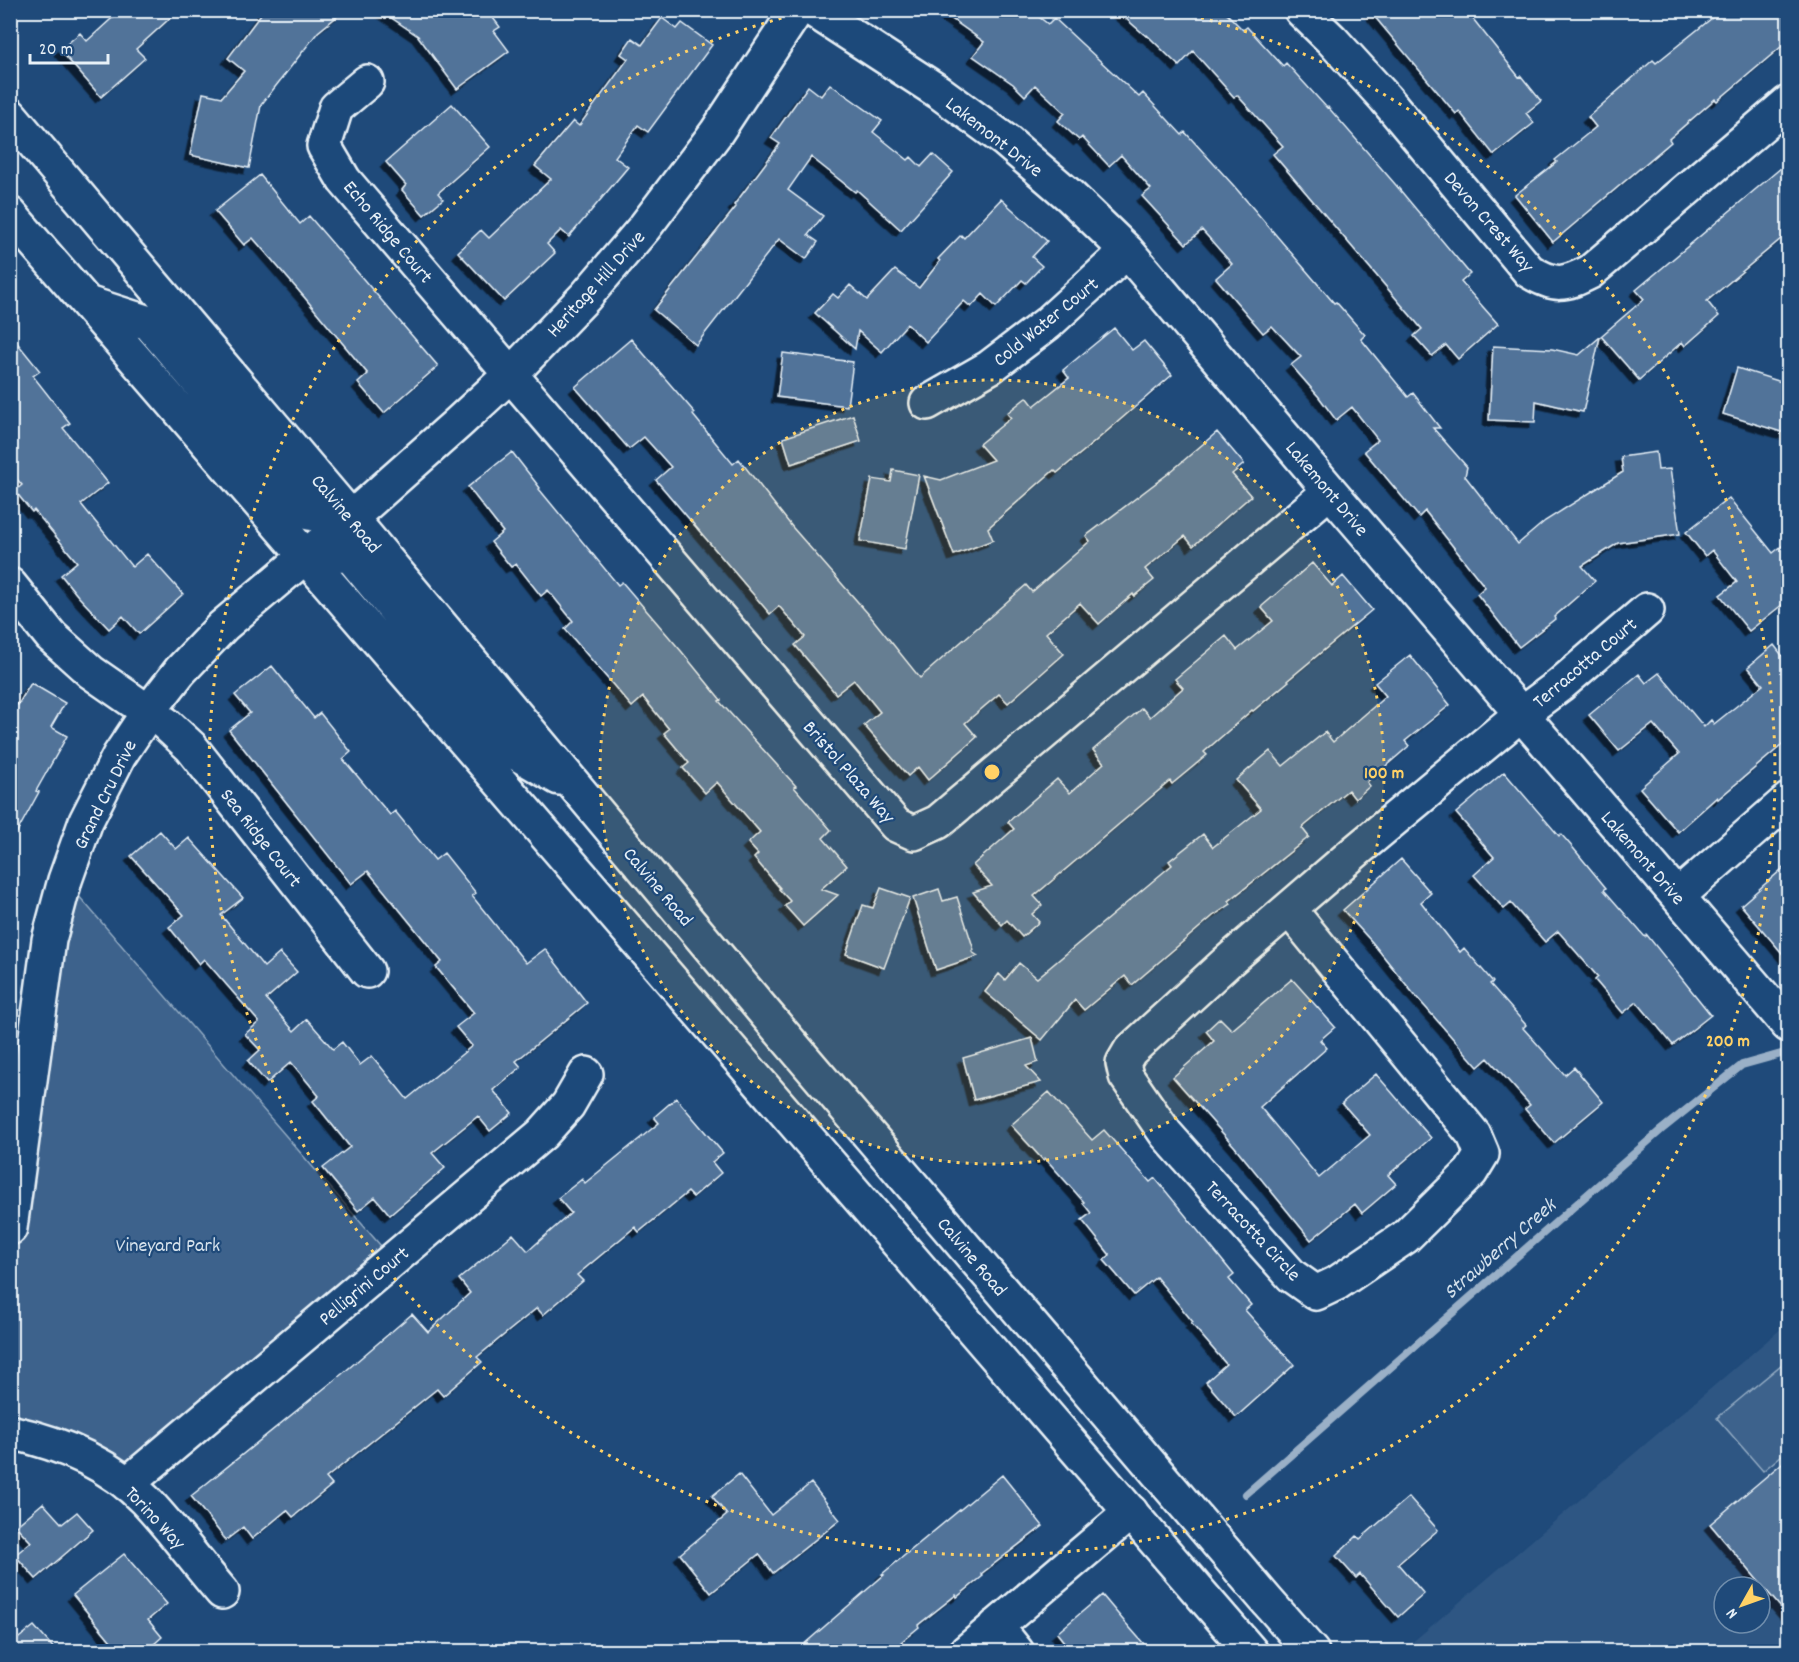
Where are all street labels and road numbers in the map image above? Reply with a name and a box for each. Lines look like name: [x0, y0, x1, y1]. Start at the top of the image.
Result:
street label: Lakemont Drive: [938, 91, 1048, 186]
street label: Devon Crest Way: [1436, 166, 1540, 280]
street label: Echo Ridge Court: [335, 175, 438, 291]
street label: Heritage Hill Drive: [541, 225, 653, 345]
street label: Cold Water Court: [988, 272, 1106, 375]
street label: Lakemont Drive: [1277, 436, 1374, 544]
street label: Calvine Road: [303, 469, 386, 561]
street label: Terracotta Court: [1528, 612, 1644, 716]
street label: Bristol Plaza Way: [795, 715, 901, 831]
street label: Grand Cru Drive: [68, 735, 145, 855]
street label: Sea Ridge Court: [212, 783, 307, 894]
street label: Lakemont Drive: [1593, 806, 1691, 912]
street label: Calvine Road: [615, 842, 698, 934]
street label: Terracotta Circle: [1197, 1175, 1306, 1289]
street label: Calvine Road: [929, 1212, 1012, 1304]
street label: Pelligrini Court: [314, 1241, 416, 1334]
street label: Torino Way: [117, 1481, 191, 1558]

